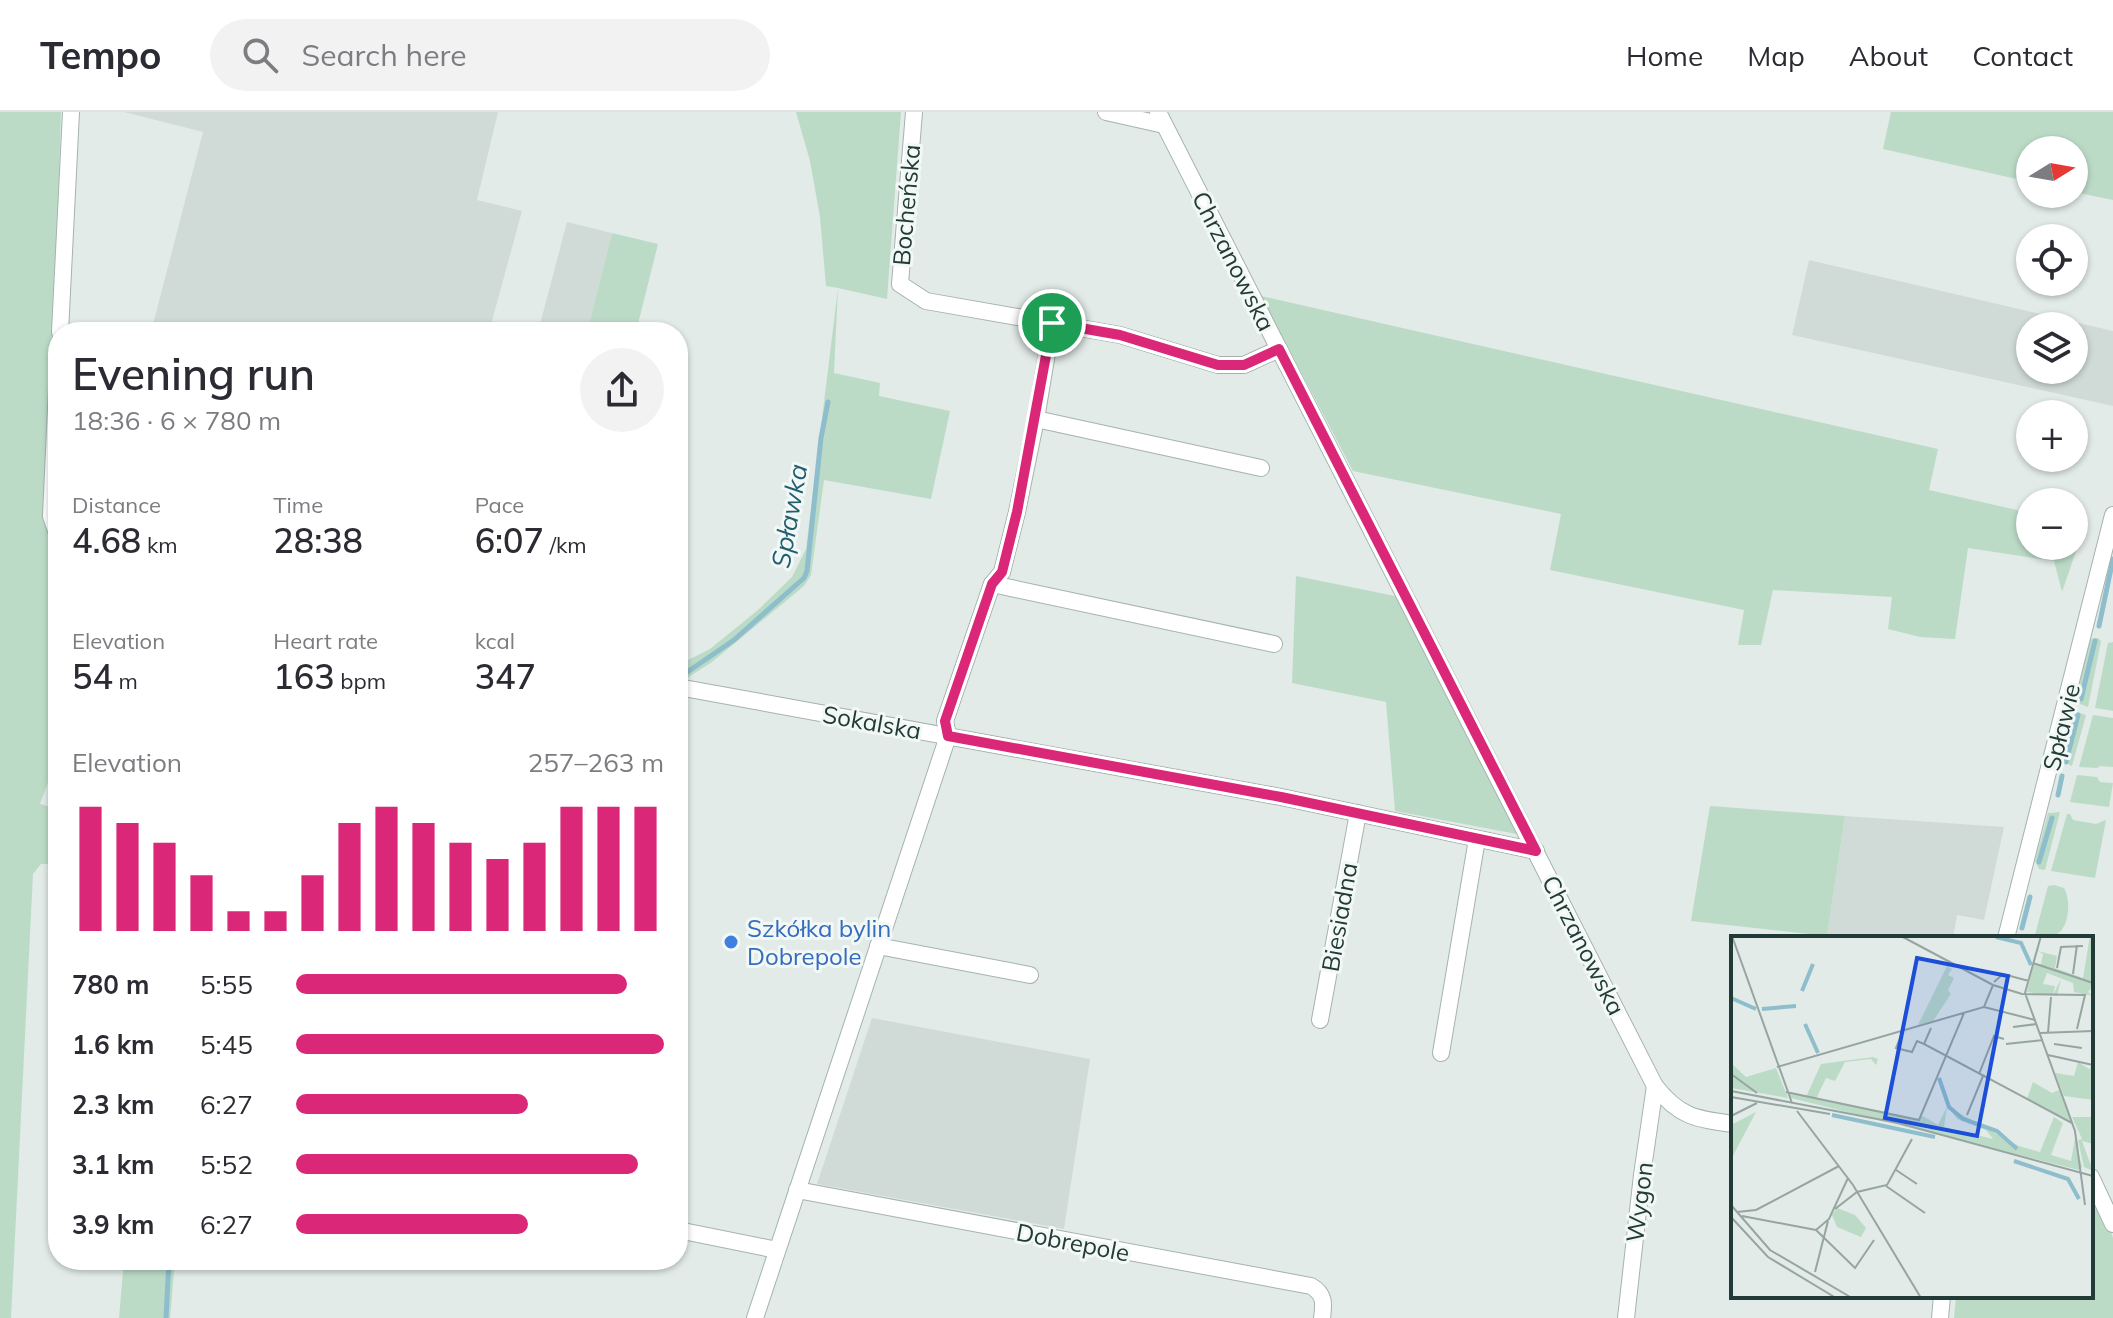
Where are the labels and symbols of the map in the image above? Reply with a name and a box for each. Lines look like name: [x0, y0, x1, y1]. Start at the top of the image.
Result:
north arrow: [2016, 136, 2088, 208]
street label: Bocheńska: [886, 143, 926, 267]
street label: Chrzanowska: [1186, 186, 1282, 336]
pin: [1018, 289, 1086, 357]
water label: Spławka: [764, 461, 814, 571]
street label: Spławie: [2036, 680, 2086, 774]
street label: Sokalska: [820, 699, 924, 745]
street label: Biesiadna: [1315, 860, 1363, 974]
street label: Chrzanowska: [1536, 870, 1632, 1020]
place label: Szkółka bylin Dobrepole: [747, 913, 891, 971]
marker: Szkółka bylin Dobrepole: [722, 933, 740, 951]
inset map: [1731, 936, 2093, 1298]
street label: Wygon: [1619, 1160, 1659, 1244]
street label: Dobrepole: [1014, 1216, 1132, 1268]

